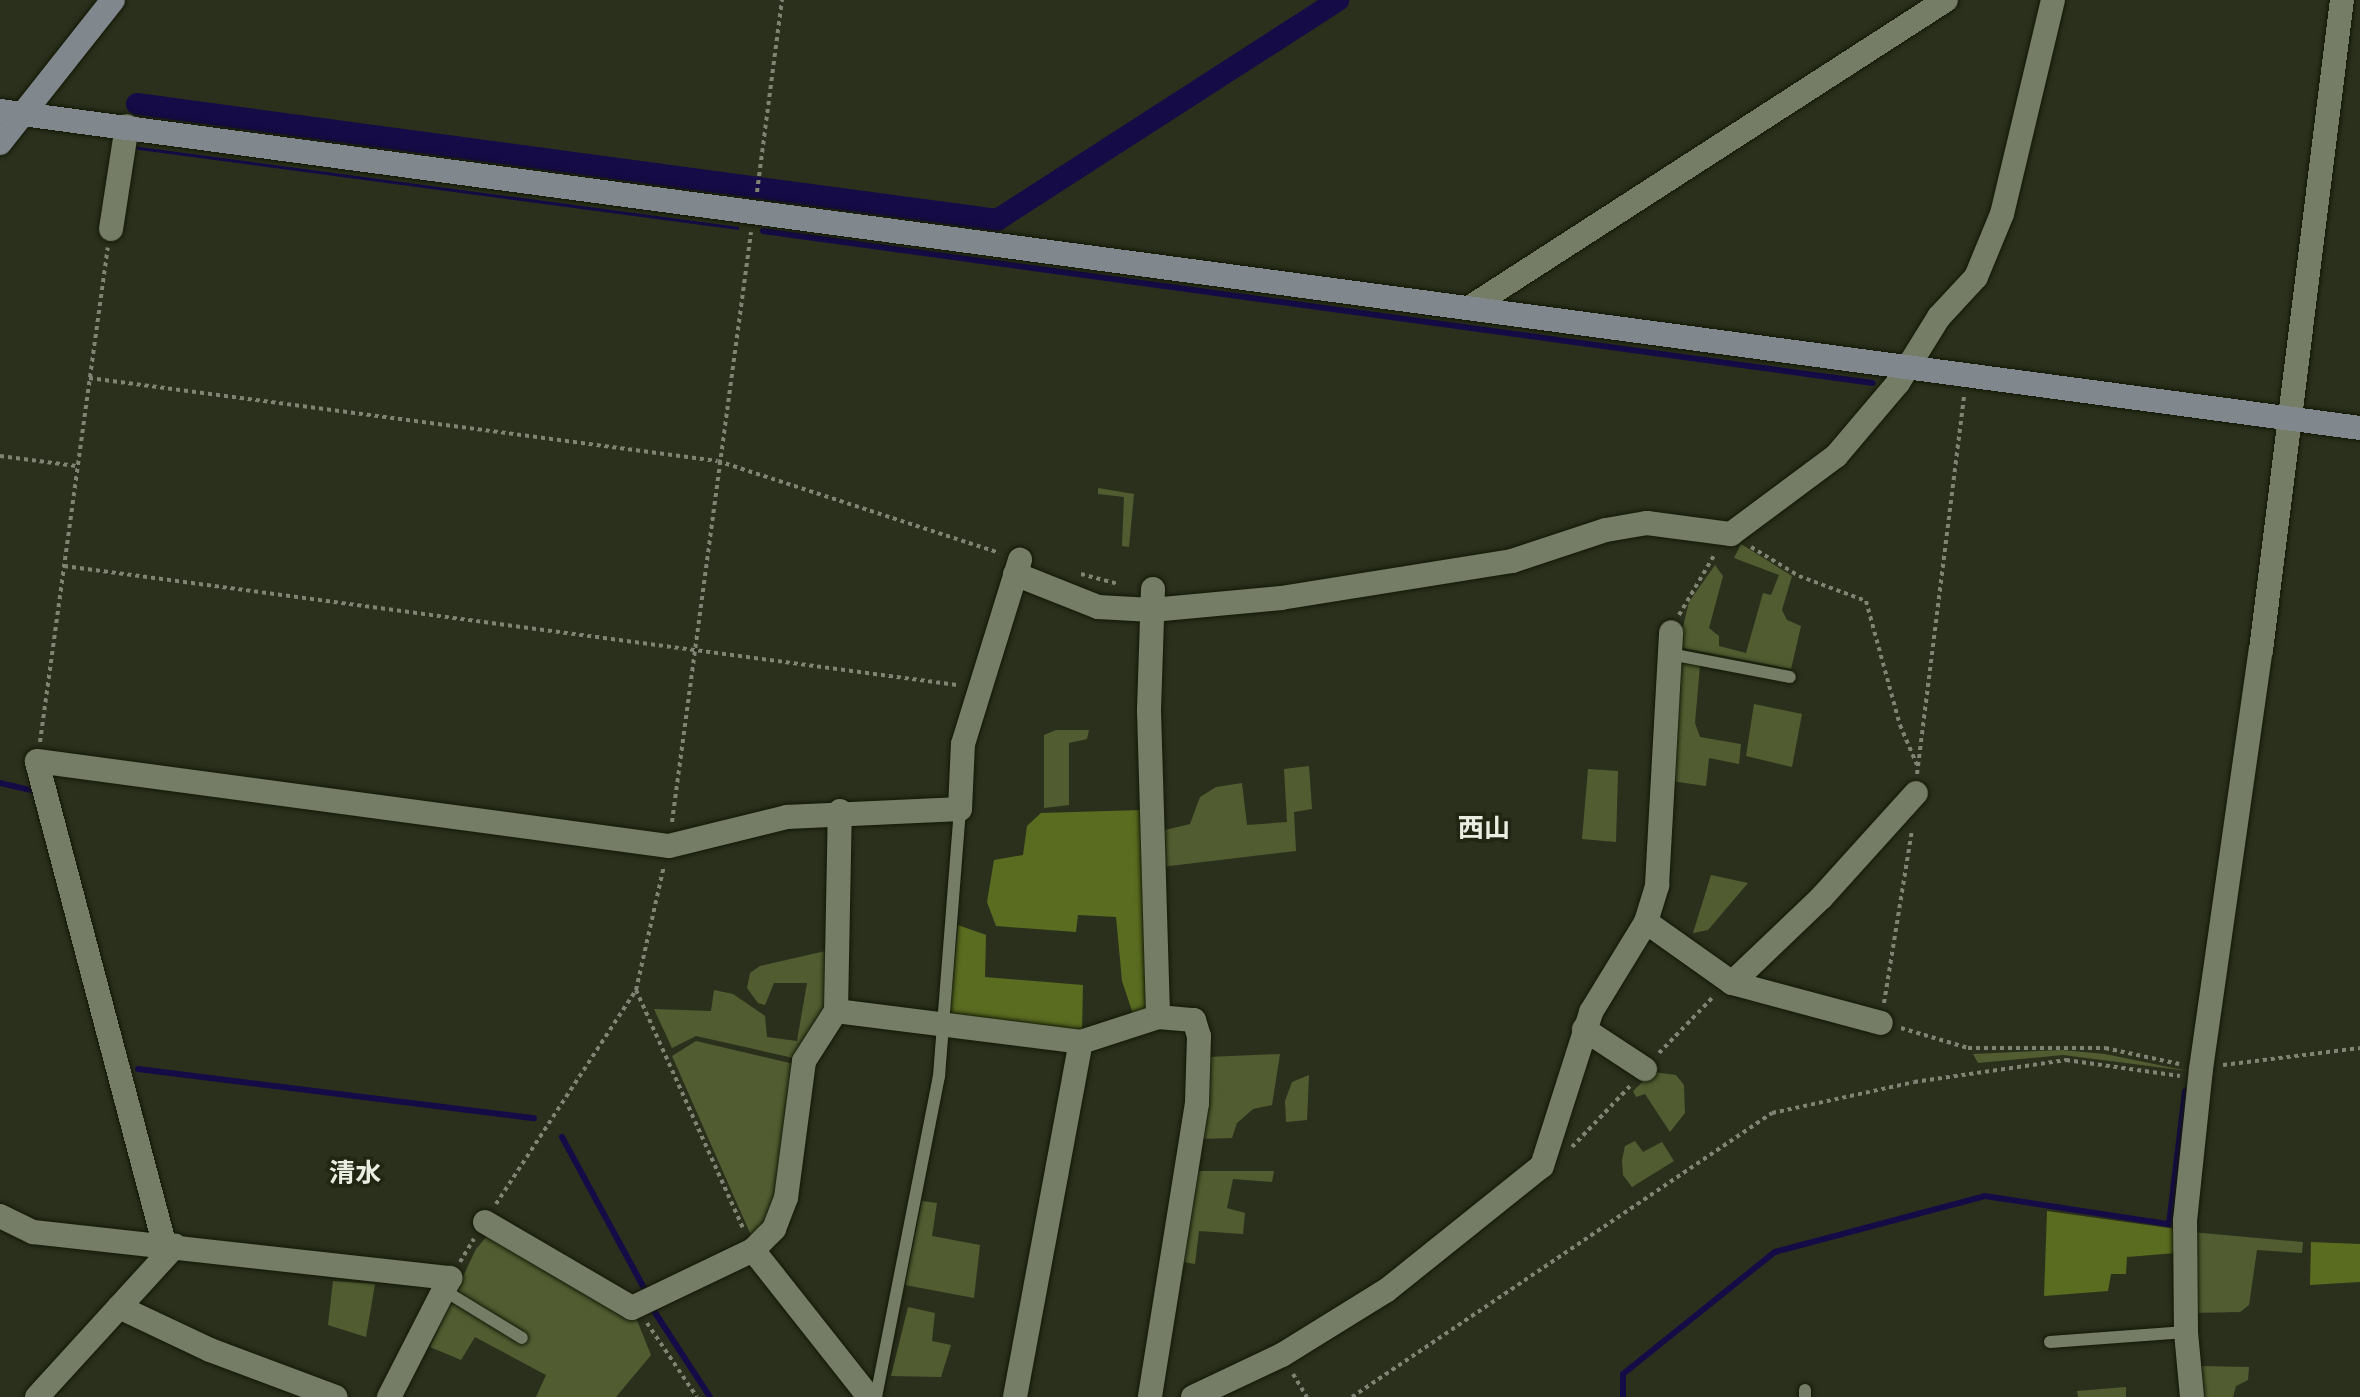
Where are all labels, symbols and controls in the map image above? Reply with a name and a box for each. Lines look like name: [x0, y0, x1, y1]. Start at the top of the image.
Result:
district label: 西山: [1458, 813, 1510, 845]
district label: 清水: [329, 1158, 381, 1190]

